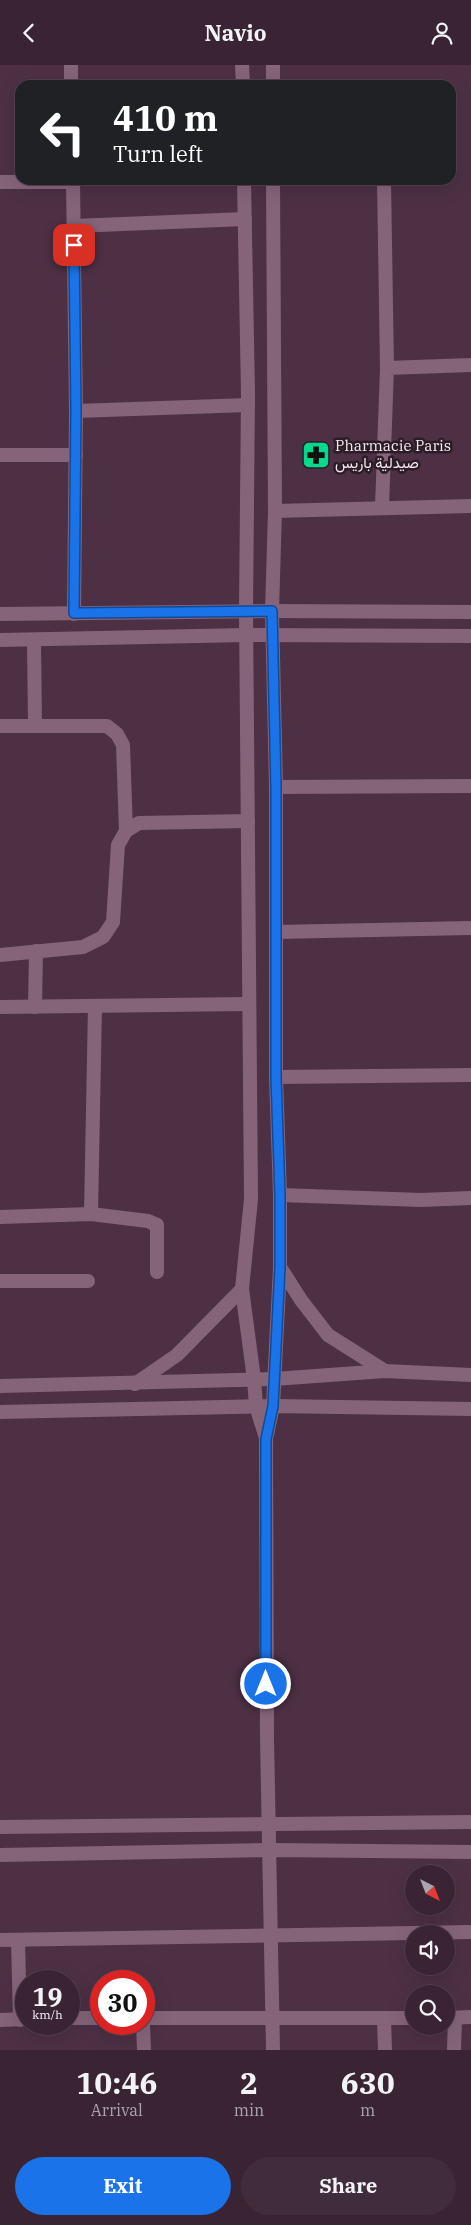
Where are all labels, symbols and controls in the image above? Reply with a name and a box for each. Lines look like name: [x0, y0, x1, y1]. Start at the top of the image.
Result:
text: Navio: [205, 18, 266, 47]
icon: back: [15, 19, 43, 47]
icon: person: [428, 19, 456, 47]
text: 410 m: [113, 95, 218, 141]
icon: left: [30, 100, 95, 165]
text: Turn left: [113, 139, 203, 168]
pin: [53, 224, 95, 266]
icon: arrive: [60, 231, 88, 259]
place label: Pharmacie Paris صيدلية باريس: [335, 436, 451, 473]
pharmacy icon: Pharmacie Paris صيدلية باريس: [301, 440, 331, 470]
position arrow: [239, 1657, 291, 1709]
north arrow: [405, 1865, 455, 1915]
map controls: [405, 1865, 455, 2035]
button: sound: [405, 1925, 455, 1975]
speed limit sign: 30: [90, 1970, 155, 2035]
text: 19: [32, 1980, 63, 2013]
button: search: [405, 1985, 455, 2035]
text: km/h: [32, 2007, 63, 2022]
text: 10:46: [76, 2063, 157, 2102]
text: 2: [240, 2063, 258, 2102]
text: 630: [341, 2063, 395, 2102]
text: Arrival: [91, 2100, 143, 2120]
text: min: [234, 2100, 264, 2120]
text: m: [360, 2100, 375, 2120]
button: Exit: [15, 2157, 231, 2215]
button: Share: [241, 2157, 456, 2215]

